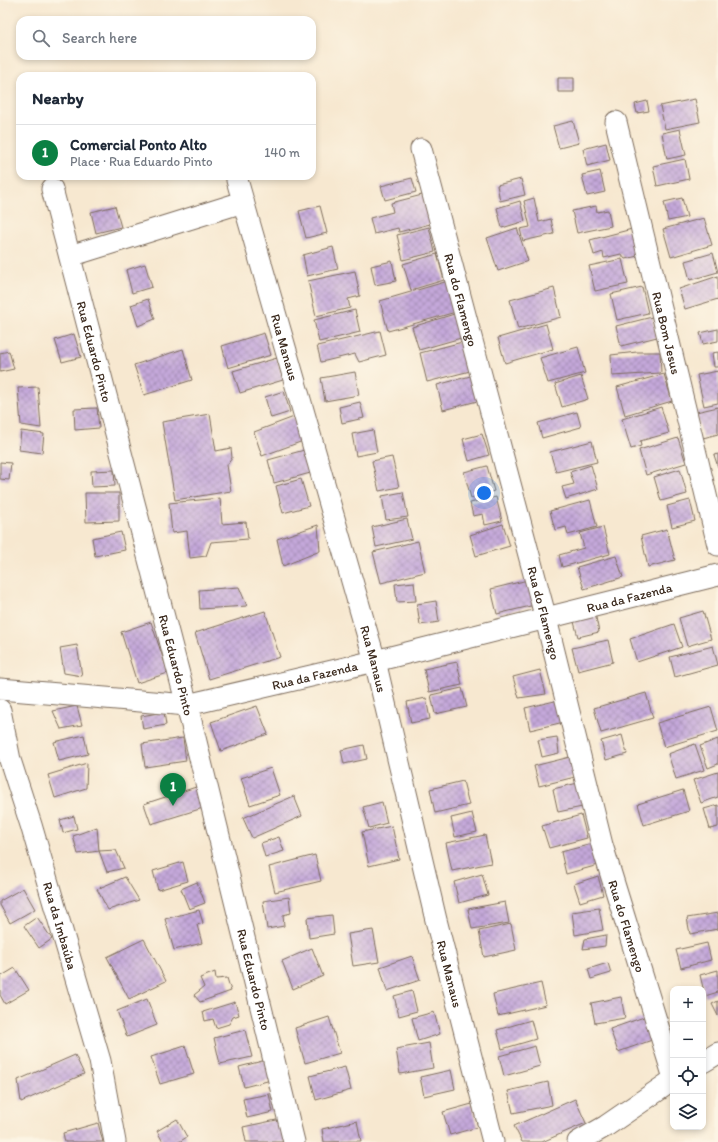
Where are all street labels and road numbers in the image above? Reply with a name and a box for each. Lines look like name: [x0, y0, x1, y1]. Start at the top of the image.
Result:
street label: Rua do Flamengo: [441, 252, 480, 349]
street label: Rua Bom Jesus: [649, 290, 684, 376]
street label: Rua Eduardo Pinto: [74, 299, 115, 404]
street label: Rua Manaus: [268, 312, 301, 383]
street label: Rua do Flamengo: [524, 565, 563, 662]
street label: Rua da Fazenda: [585, 580, 674, 616]
street label: Rua Eduardo Pinto: [156, 613, 196, 718]
street label: Rua Manaus: [357, 624, 389, 694]
street label: Rua da Fazenda: [271, 658, 360, 693]
street label: Rua do Flamengo: [605, 878, 648, 975]
street label: Rua da Imbaúba: [40, 880, 80, 972]
street label: Rua Eduardo Pinto: [234, 927, 273, 1032]
street label: Rua Manaus: [434, 939, 465, 1009]

